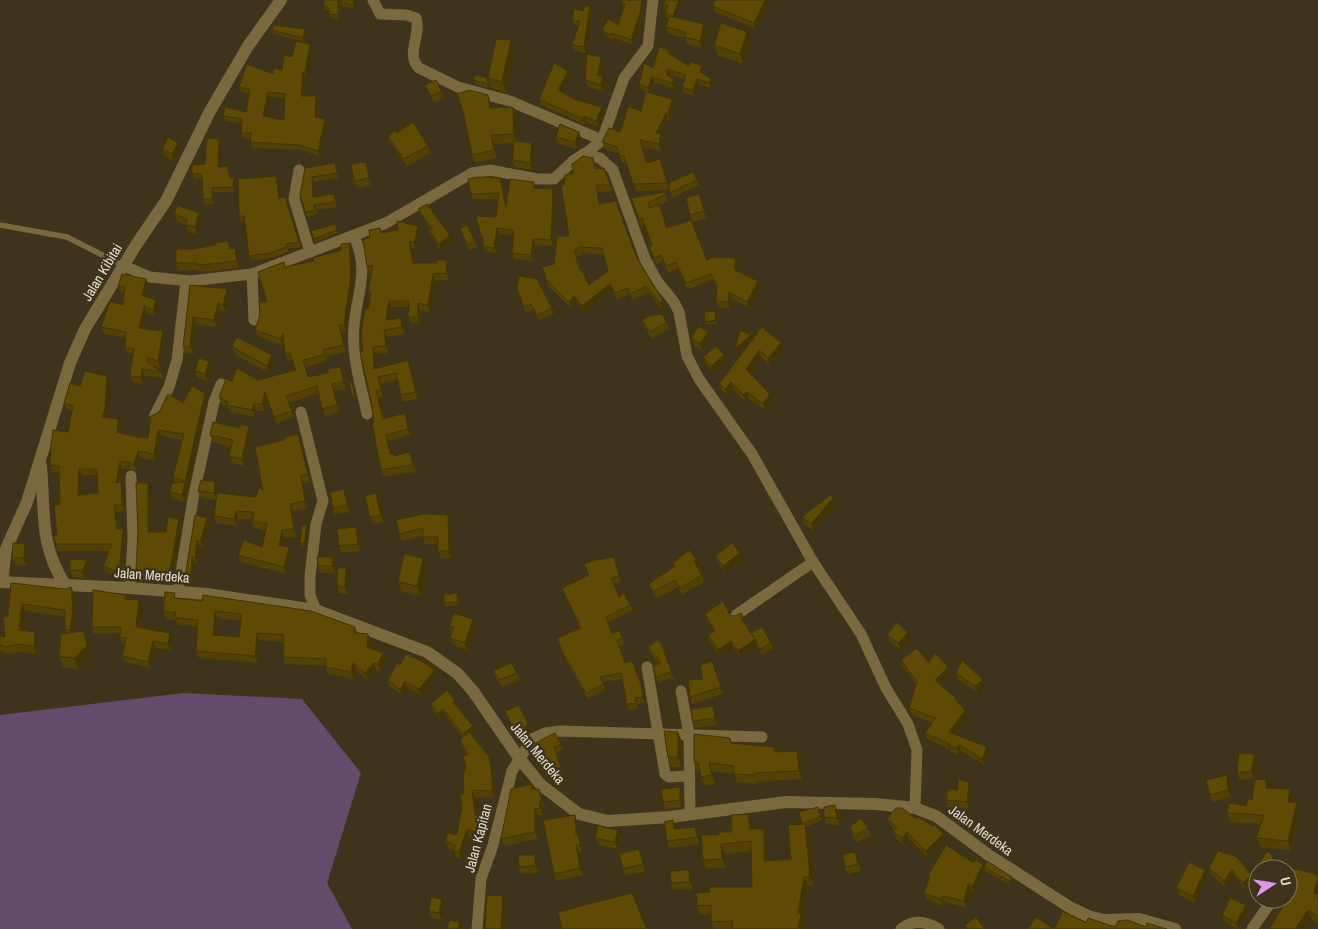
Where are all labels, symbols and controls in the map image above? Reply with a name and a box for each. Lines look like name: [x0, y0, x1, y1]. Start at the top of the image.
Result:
street label: Jalan Kibitai: [78, 240, 126, 304]
street label: Jalan Merdeka: [114, 563, 191, 587]
street label: Jalan Merdeka: [507, 718, 569, 788]
street label: Jalan Merdeka: [945, 801, 1017, 860]
street label: Jalan Kapitan: [460, 802, 496, 874]
north arrow: [1248, 859, 1298, 909]
text: U: [1276, 875, 1295, 887]

